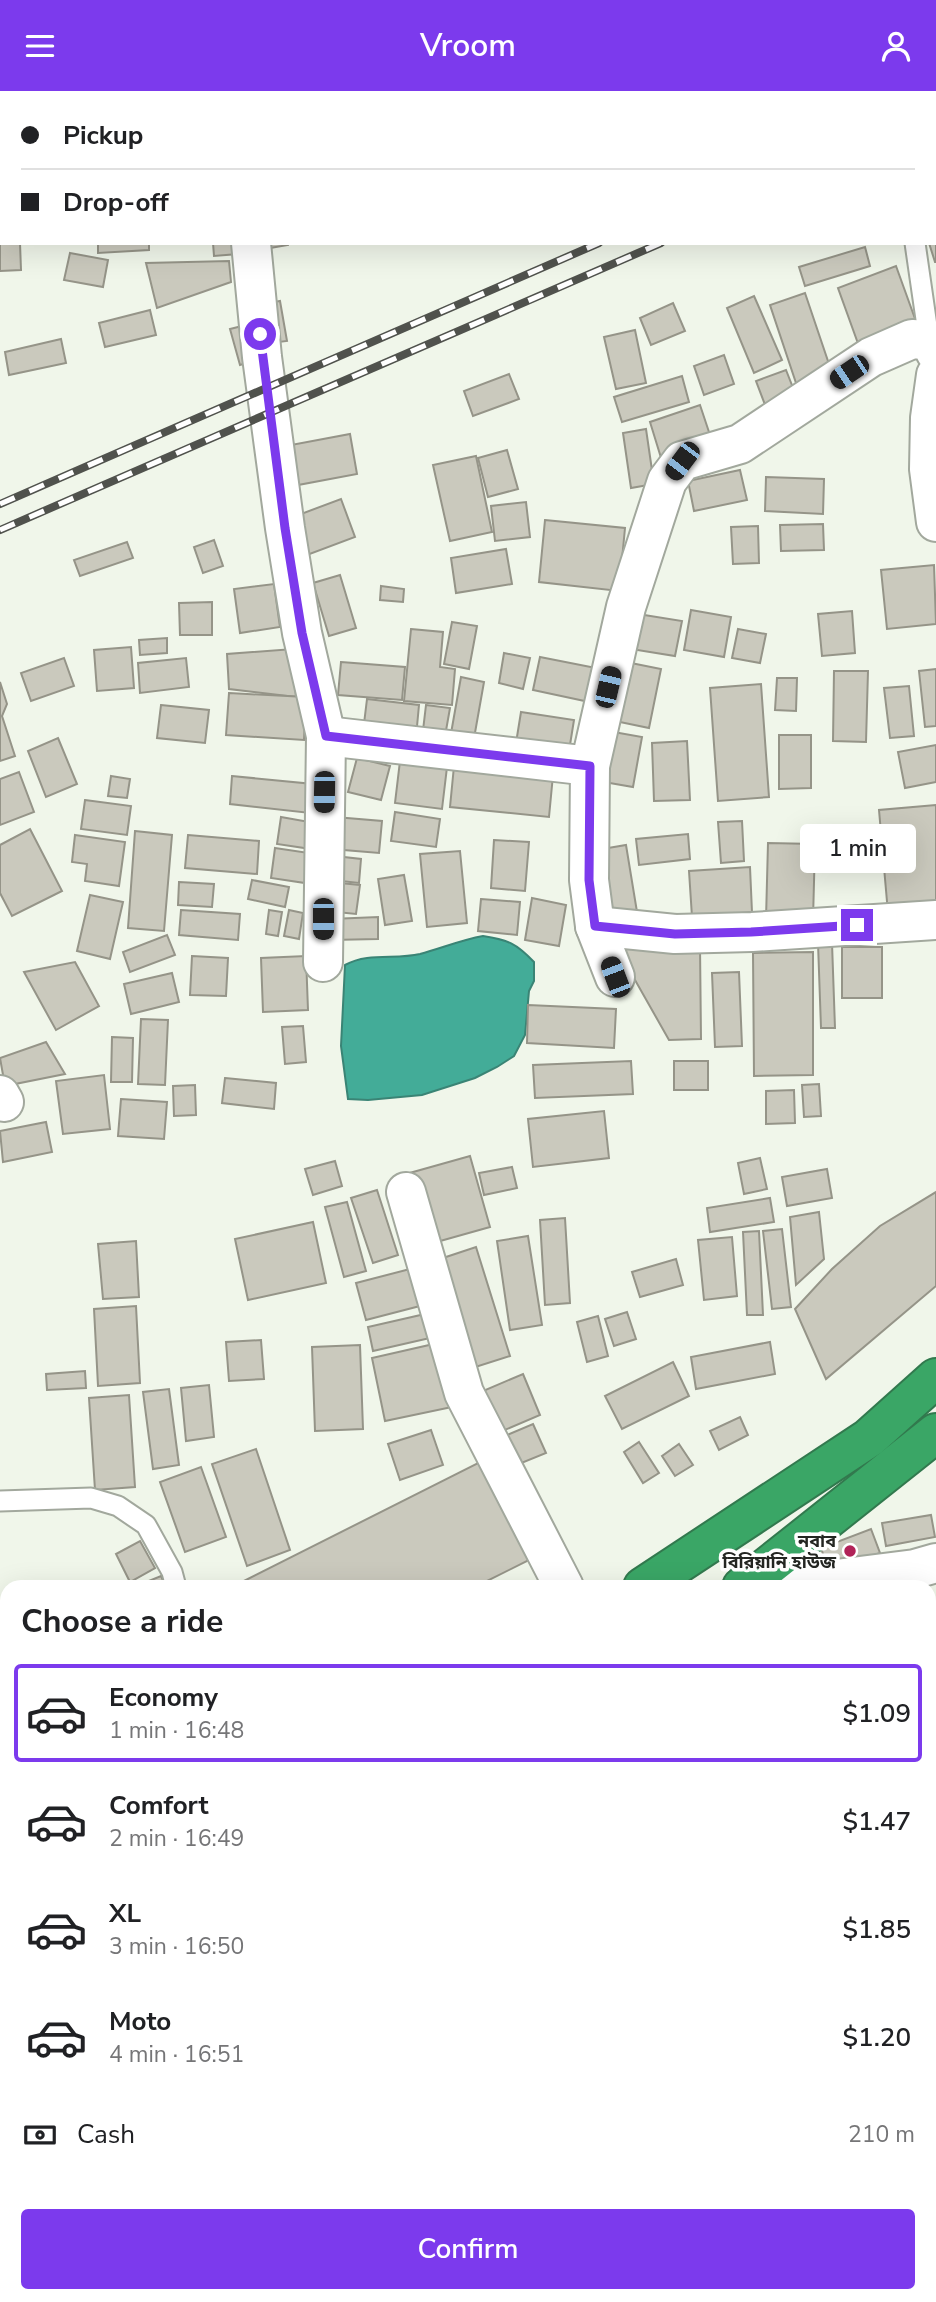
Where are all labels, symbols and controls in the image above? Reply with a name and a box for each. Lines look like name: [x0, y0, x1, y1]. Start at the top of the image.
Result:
text: Vroom: [420, 24, 516, 67]
icon: menu: [21, 27, 59, 65]
icon: person: [877, 27, 915, 65]
text: Pickup: [63, 118, 143, 153]
text: Drop-off: [63, 185, 169, 220]
route start: [244, 318, 276, 350]
car: [826, 352, 873, 392]
car: [661, 438, 704, 484]
car: [594, 664, 623, 710]
car: [314, 771, 335, 813]
callout: 1 min: [799, 823, 915, 873]
text: 1 min: [829, 833, 887, 864]
car: [313, 898, 334, 940]
route end: [841, 909, 873, 941]
car: [598, 954, 633, 1000]
place label: নবাব বিরিয়ানি হাউজ: [722, 1529, 837, 1574]
marker: নবাব বিরিয়ানি হাউজ: [842, 1543, 858, 1559]
text: Choose a ride: [21, 1600, 223, 1643]
text: Economy: [109, 1680, 218, 1715]
icon: car: [25, 1682, 88, 1745]
text: $1.09: [842, 1696, 911, 1731]
text: 1 min · 16:48: [109, 1715, 244, 1746]
text: Comfort: [109, 1788, 209, 1823]
icon: car: [25, 1790, 88, 1853]
text: $1.47: [842, 1804, 911, 1839]
text: 2 min · 16:49: [109, 1823, 244, 1854]
text: XL: [109, 1896, 141, 1931]
icon: car: [25, 1898, 88, 1961]
text: $1.85: [842, 1912, 911, 1947]
text: 3 min · 16:50: [109, 1931, 244, 1962]
text: Moto: [109, 2004, 171, 2039]
icon: car: [25, 2006, 88, 2069]
text: $1.20: [842, 2020, 911, 2055]
text: 4 min · 16:51: [109, 2039, 244, 2070]
icon: cash: [21, 2116, 59, 2154]
text: Cash: [77, 2117, 135, 2152]
text: 210 m: [848, 2119, 915, 2150]
button: Confirm: [21, 2209, 915, 2289]

